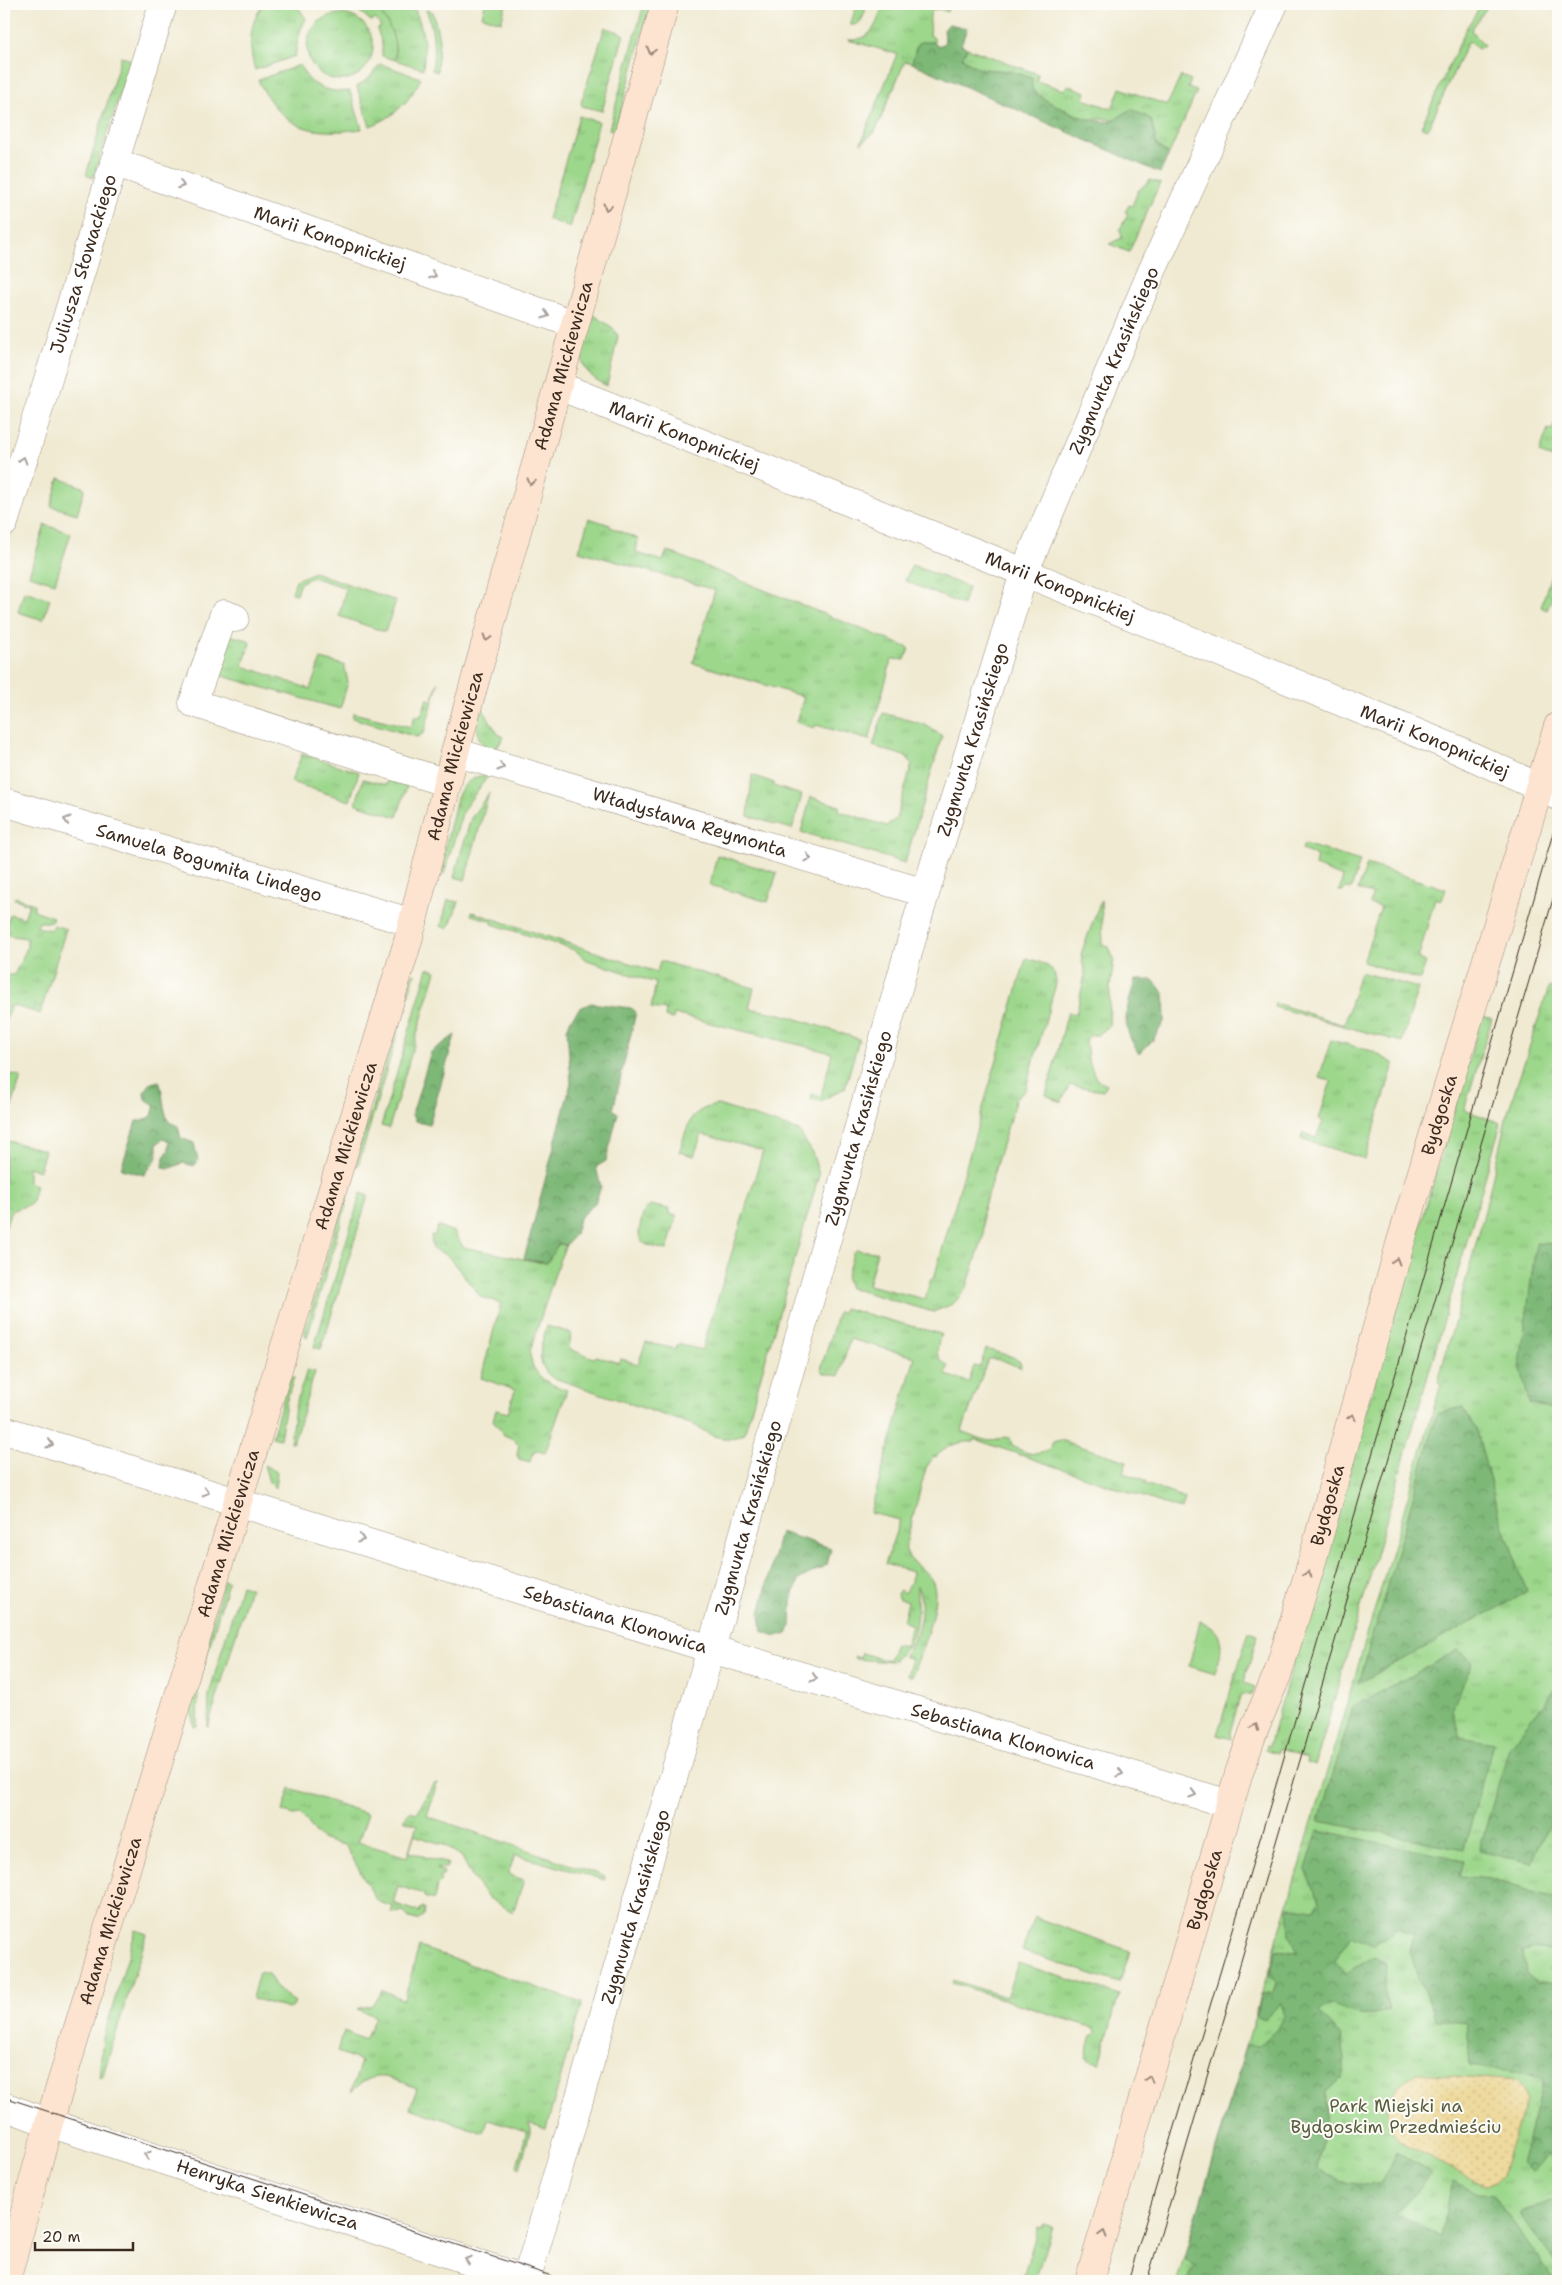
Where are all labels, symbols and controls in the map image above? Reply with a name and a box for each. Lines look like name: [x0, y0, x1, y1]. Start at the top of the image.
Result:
one-way arrow: [647, 46, 657, 54]
street label: Juliusza Słowackiego: [45, 171, 122, 356]
one-way arrow: [176, 179, 184, 189]
street label: Marii Konopnickiej: [251, 200, 409, 276]
one-way arrow: [602, 203, 613, 211]
street label: Zygmunta Krasińskiego: [1064, 263, 1164, 458]
one-way arrow: [428, 269, 436, 279]
street label: Adama Mickiewicza: [528, 278, 599, 453]
one-way arrow: [542, 309, 550, 319]
street label: Marii Konopnickiej: [606, 395, 763, 477]
one-way arrow: [18, 456, 28, 464]
one-way arrow: [527, 477, 537, 485]
street label: Marii Konopnickiej: [982, 546, 1139, 628]
one-way arrow: [482, 634, 493, 642]
street label: Zygmunta Krasińskiego: [932, 640, 1014, 839]
street label: Adama Mickiewicza: [421, 668, 489, 843]
street label: Marii Konopnickiej: [1356, 699, 1513, 784]
one-way arrow: [497, 761, 505, 771]
street label: Władysława Reymonta: [589, 782, 790, 863]
one-way arrow: [63, 816, 72, 826]
street label: Samuela Bogumiła Lindego: [93, 818, 325, 907]
one-way arrow: [803, 853, 811, 863]
street label: Zygmunta Krasińskiego: [819, 1028, 897, 1228]
street label: Adama Mickiewicza: [309, 1059, 383, 1233]
street label: Bydgoska: [1416, 1072, 1463, 1158]
one-way arrow: [1390, 1257, 1400, 1265]
one-way arrow: [1346, 1413, 1357, 1422]
street label: Zygmunta Krasińskiego: [709, 1417, 787, 1618]
one-way arrow: [46, 1438, 54, 1448]
street label: Adama Mickiewicza: [191, 1446, 265, 1620]
street label: Bydgoska: [1305, 1462, 1350, 1549]
one-way arrow: [201, 1486, 209, 1496]
one-way arrow: [356, 1534, 365, 1544]
one-way arrow: [1303, 1570, 1313, 1578]
street label: Sebastiana Klonowica: [520, 1580, 710, 1659]
one-way arrow: [809, 1673, 818, 1683]
street label: Sebastiana Klonowica: [908, 1697, 1098, 1775]
one-way arrow: [1249, 1723, 1259, 1732]
one-way arrow: [1115, 1767, 1123, 1777]
one-way arrow: [1189, 1789, 1197, 1799]
street label: Zygmunta Krasińskiego: [596, 1807, 675, 2007]
street label: Adama Mickiewicza: [74, 1834, 147, 2008]
street label: Bydgoska: [1181, 1846, 1228, 1933]
one-way arrow: [1143, 2075, 1153, 2083]
park label: Park Miejski na Bydgoskim Przedmieściu: [1290, 2094, 1502, 2139]
one-way arrow: [144, 2151, 152, 2161]
street label: Henryka Sienkiewicza: [173, 2154, 362, 2236]
scale bar: [35, 2220, 132, 2252]
text: 20 m: [42, 2227, 81, 2247]
one-way arrow: [1097, 2231, 1107, 2239]
one-way arrow: [464, 2256, 473, 2266]

